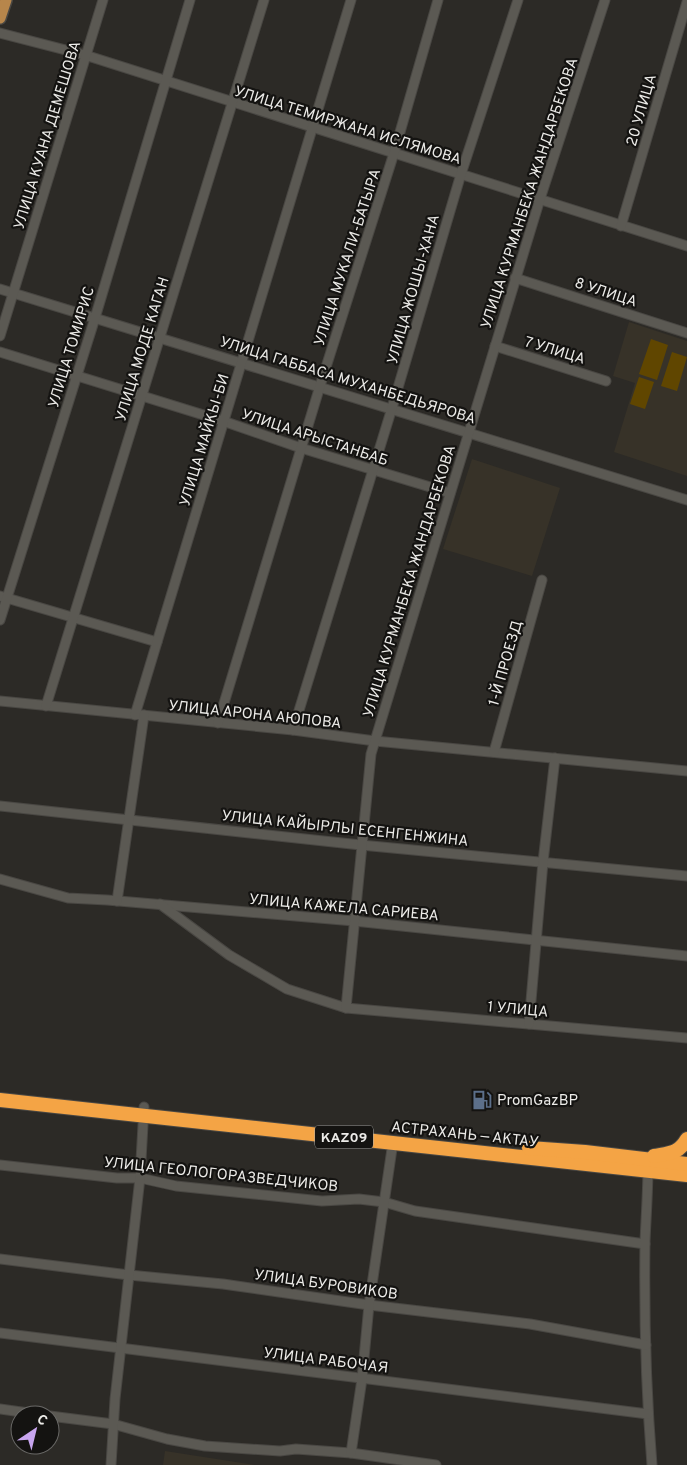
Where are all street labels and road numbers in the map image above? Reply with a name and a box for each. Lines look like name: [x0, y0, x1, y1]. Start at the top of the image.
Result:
street label: УЛИЦА КУАНА ДЕМЕШОВА: [11, 39, 86, 232]
street label: УЛИЦА КУРМАНБЕКА ЖАНДАРБЕКОВА: [478, 56, 583, 331]
street label: 20 УЛИЦА: [623, 72, 662, 149]
street label: УЛИЦА ТЕМИРЖАНА ИСЛЯМОВА: [232, 83, 463, 170]
street label: УЛИЦА МУКАЛИ-БАТЫРА: [311, 166, 386, 349]
street label: УЛИЦА ЖОШЫ-ХАНА: [384, 212, 445, 367]
street label: 8 УЛИЦА: [572, 274, 639, 312]
street label: УЛИЦА МОДЕ КАГАН: [112, 275, 174, 424]
street label: УЛИЦА ТОМИРИС: [45, 284, 100, 410]
street label: УЛИЦА ГАББАСА МУХАНБЕДЬЯРОВА: [217, 333, 478, 430]
street label: 7 УЛИЦА: [522, 333, 587, 370]
street label: УЛИЦА МАЙКЫ-БИ: [174, 371, 235, 509]
street label: УЛИЦА АРЫСТАНБАБ: [239, 406, 390, 471]
street label: УЛИЦА КУРМАНБЕКА ЖАНДАРБЕКОВА: [360, 443, 461, 720]
street label: 1-Й ПРОЕЗД: [483, 618, 528, 708]
street label: УЛИЦА АРОНА АЮПОВА: [167, 697, 342, 734]
street label: УЛИЦА КАЙЫРЛЫ ЕСЕНГЕНЖИНА: [221, 805, 469, 852]
street label: УЛИЦА КАЖЕЛА САРИЕВА: [248, 891, 440, 926]
street label: 1 УЛИЦА: [487, 998, 549, 1023]
street label: АСТРАХАНЬ — АКТАУ: [390, 1118, 540, 1153]
road number: KAZ09: [315, 1126, 373, 1148]
street label: УЛИЦА ГЕОЛОГОРАЗВЕДЧИКОВ: [103, 1154, 339, 1197]
street label: УЛИЦА БУРОВИКОВ: [253, 1266, 399, 1305]
street label: УЛИЦА РАБОЧАЯ: [262, 1344, 389, 1379]

